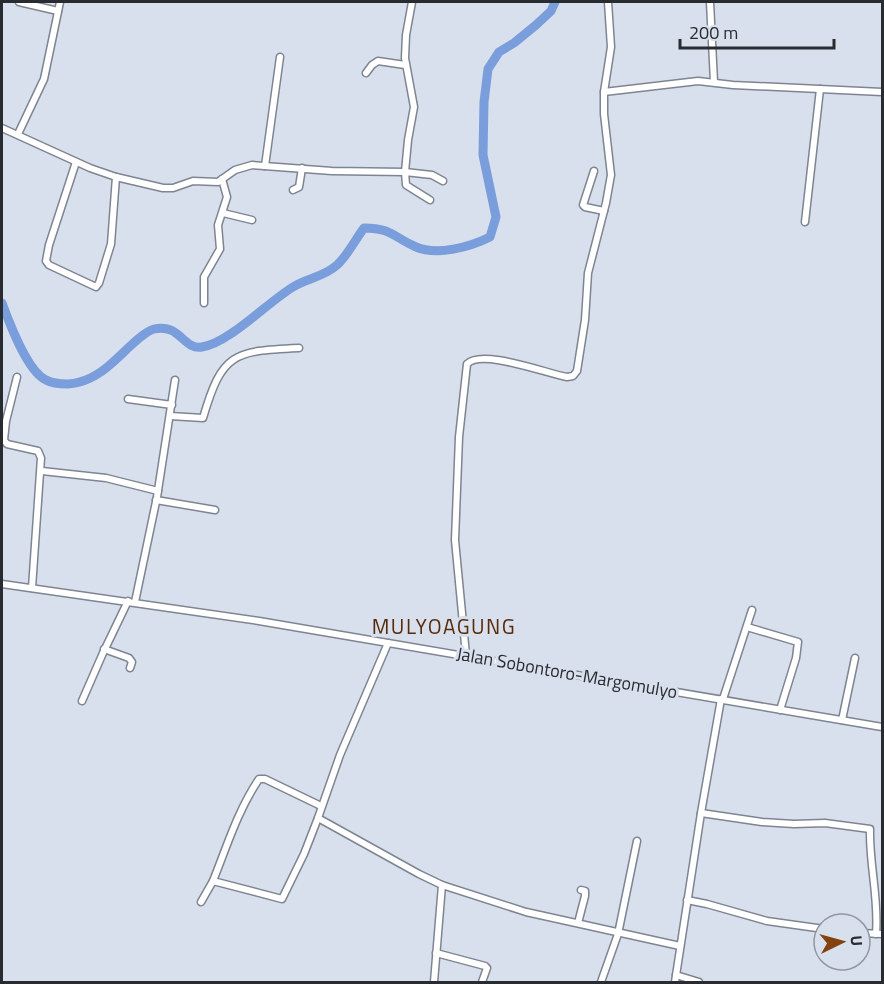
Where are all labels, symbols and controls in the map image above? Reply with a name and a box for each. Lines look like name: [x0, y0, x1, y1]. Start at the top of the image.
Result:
scale bar: [680, 12, 834, 50]
text: 200 m: [689, 19, 738, 46]
district label: MULYOAGUNG: [372, 610, 516, 642]
street label: Jalan Sobontoro-Margomulyo: [454, 640, 680, 705]
north arrow: [812, 912, 872, 972]
text: U: [845, 934, 869, 947]

